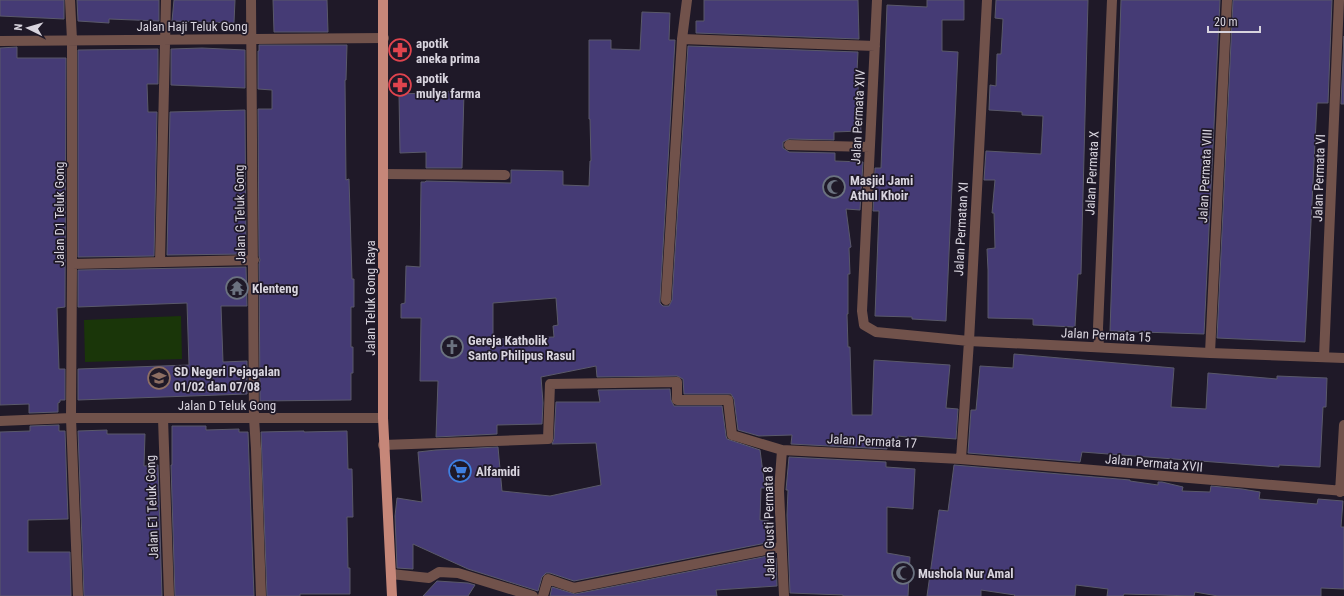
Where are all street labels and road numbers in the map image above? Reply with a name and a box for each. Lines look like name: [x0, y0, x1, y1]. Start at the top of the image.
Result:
street label: Jalan Haji Teluk Gong: [136, 19, 248, 34]
street label: Jalan Permata XIV: [848, 68, 868, 165]
street label: Jalan Permata VIII: [1195, 129, 1215, 223]
street label: Jalan Permata X: [1082, 130, 1102, 216]
street label: Jalan Permata VI: [1310, 134, 1328, 222]
street label: Jalan D1 Teluk Gong: [52, 162, 67, 266]
street label: Jalan G Teluk Gong: [232, 165, 248, 263]
street label: Jalan Permatan XI: [951, 182, 971, 276]
street label: Jalan Teluk Gong Raya: [363, 240, 378, 356]
street label: Jalan Permata 15: [1061, 325, 1151, 345]
street label: Jalan D Teluk Gong: [178, 398, 276, 413]
street label: Jalan Permata 17: [827, 431, 917, 451]
street label: Jalan Permata XVII: [1104, 451, 1204, 475]
street label: Jalan E1 Teluk Gong: [143, 455, 161, 559]
street label: Jalan Gusti Permata 8: [761, 466, 777, 580]

